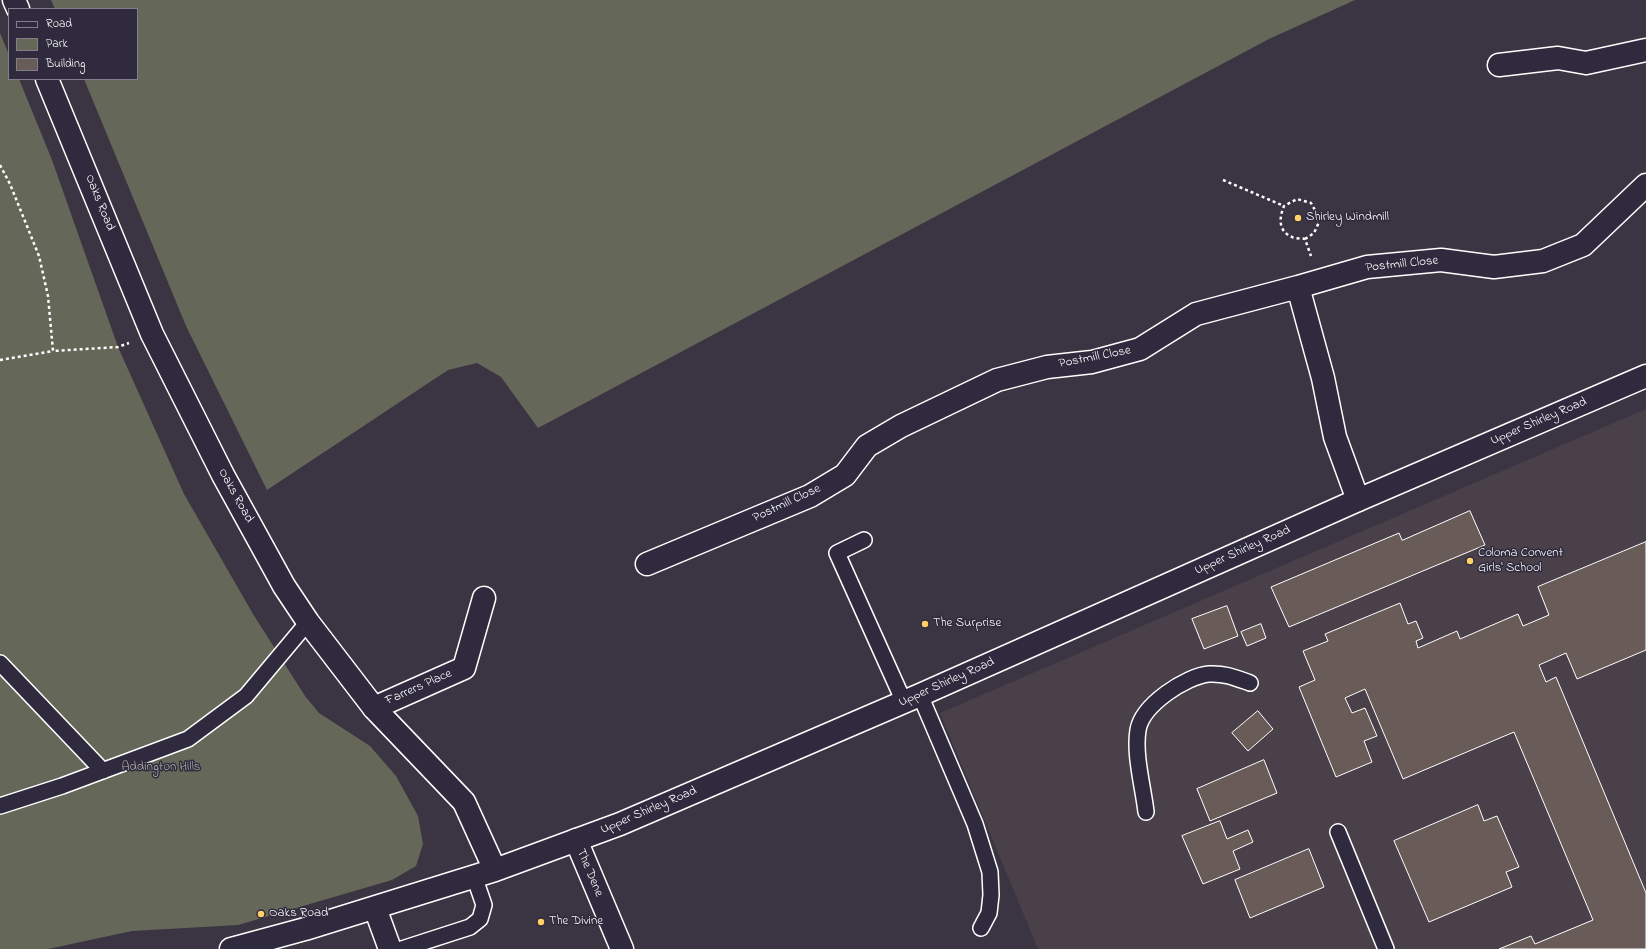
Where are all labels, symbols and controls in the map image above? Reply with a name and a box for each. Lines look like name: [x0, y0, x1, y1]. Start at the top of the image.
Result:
legend: [8, 8, 138, 80]
text: Road: [46, 15, 72, 33]
text: Park: [46, 35, 68, 53]
text: Building: [46, 55, 85, 73]
street label: Oaks Road: [81, 173, 117, 233]
place label: Shirley Windmill: [1306, 210, 1389, 226]
marker: Shirley Windmill: [1293, 213, 1303, 223]
street label: Postmill Close: [1365, 253, 1439, 277]
street label: Postmill Close: [1058, 343, 1132, 373]
street label: Upper Shirley Road: [1488, 395, 1590, 449]
street label: Oaks Road: [214, 466, 256, 526]
street label: Postmill Close: [751, 481, 823, 527]
street label: Upper Shirley Road: [1193, 523, 1293, 579]
place label: Coloma Convent Girls' School: [1478, 546, 1563, 577]
marker: Coloma Convent Girls' School: [1465, 556, 1475, 566]
place label: The Surprise: [933, 616, 1001, 632]
marker: The Surprise: [920, 619, 930, 629]
street label: Upper Shirley Road: [897, 655, 997, 711]
street label: Farrers Place: [384, 666, 454, 710]
park label: Addington Hills: [122, 760, 200, 776]
street label: Upper Shirley Road: [598, 784, 700, 838]
street label: The Dene: [572, 847, 606, 899]
place label: Oaks Road: [269, 906, 328, 922]
marker: Oaks Road: [256, 909, 266, 919]
place label: The Divine: [549, 914, 603, 930]
marker: The Divine: [536, 917, 546, 927]

